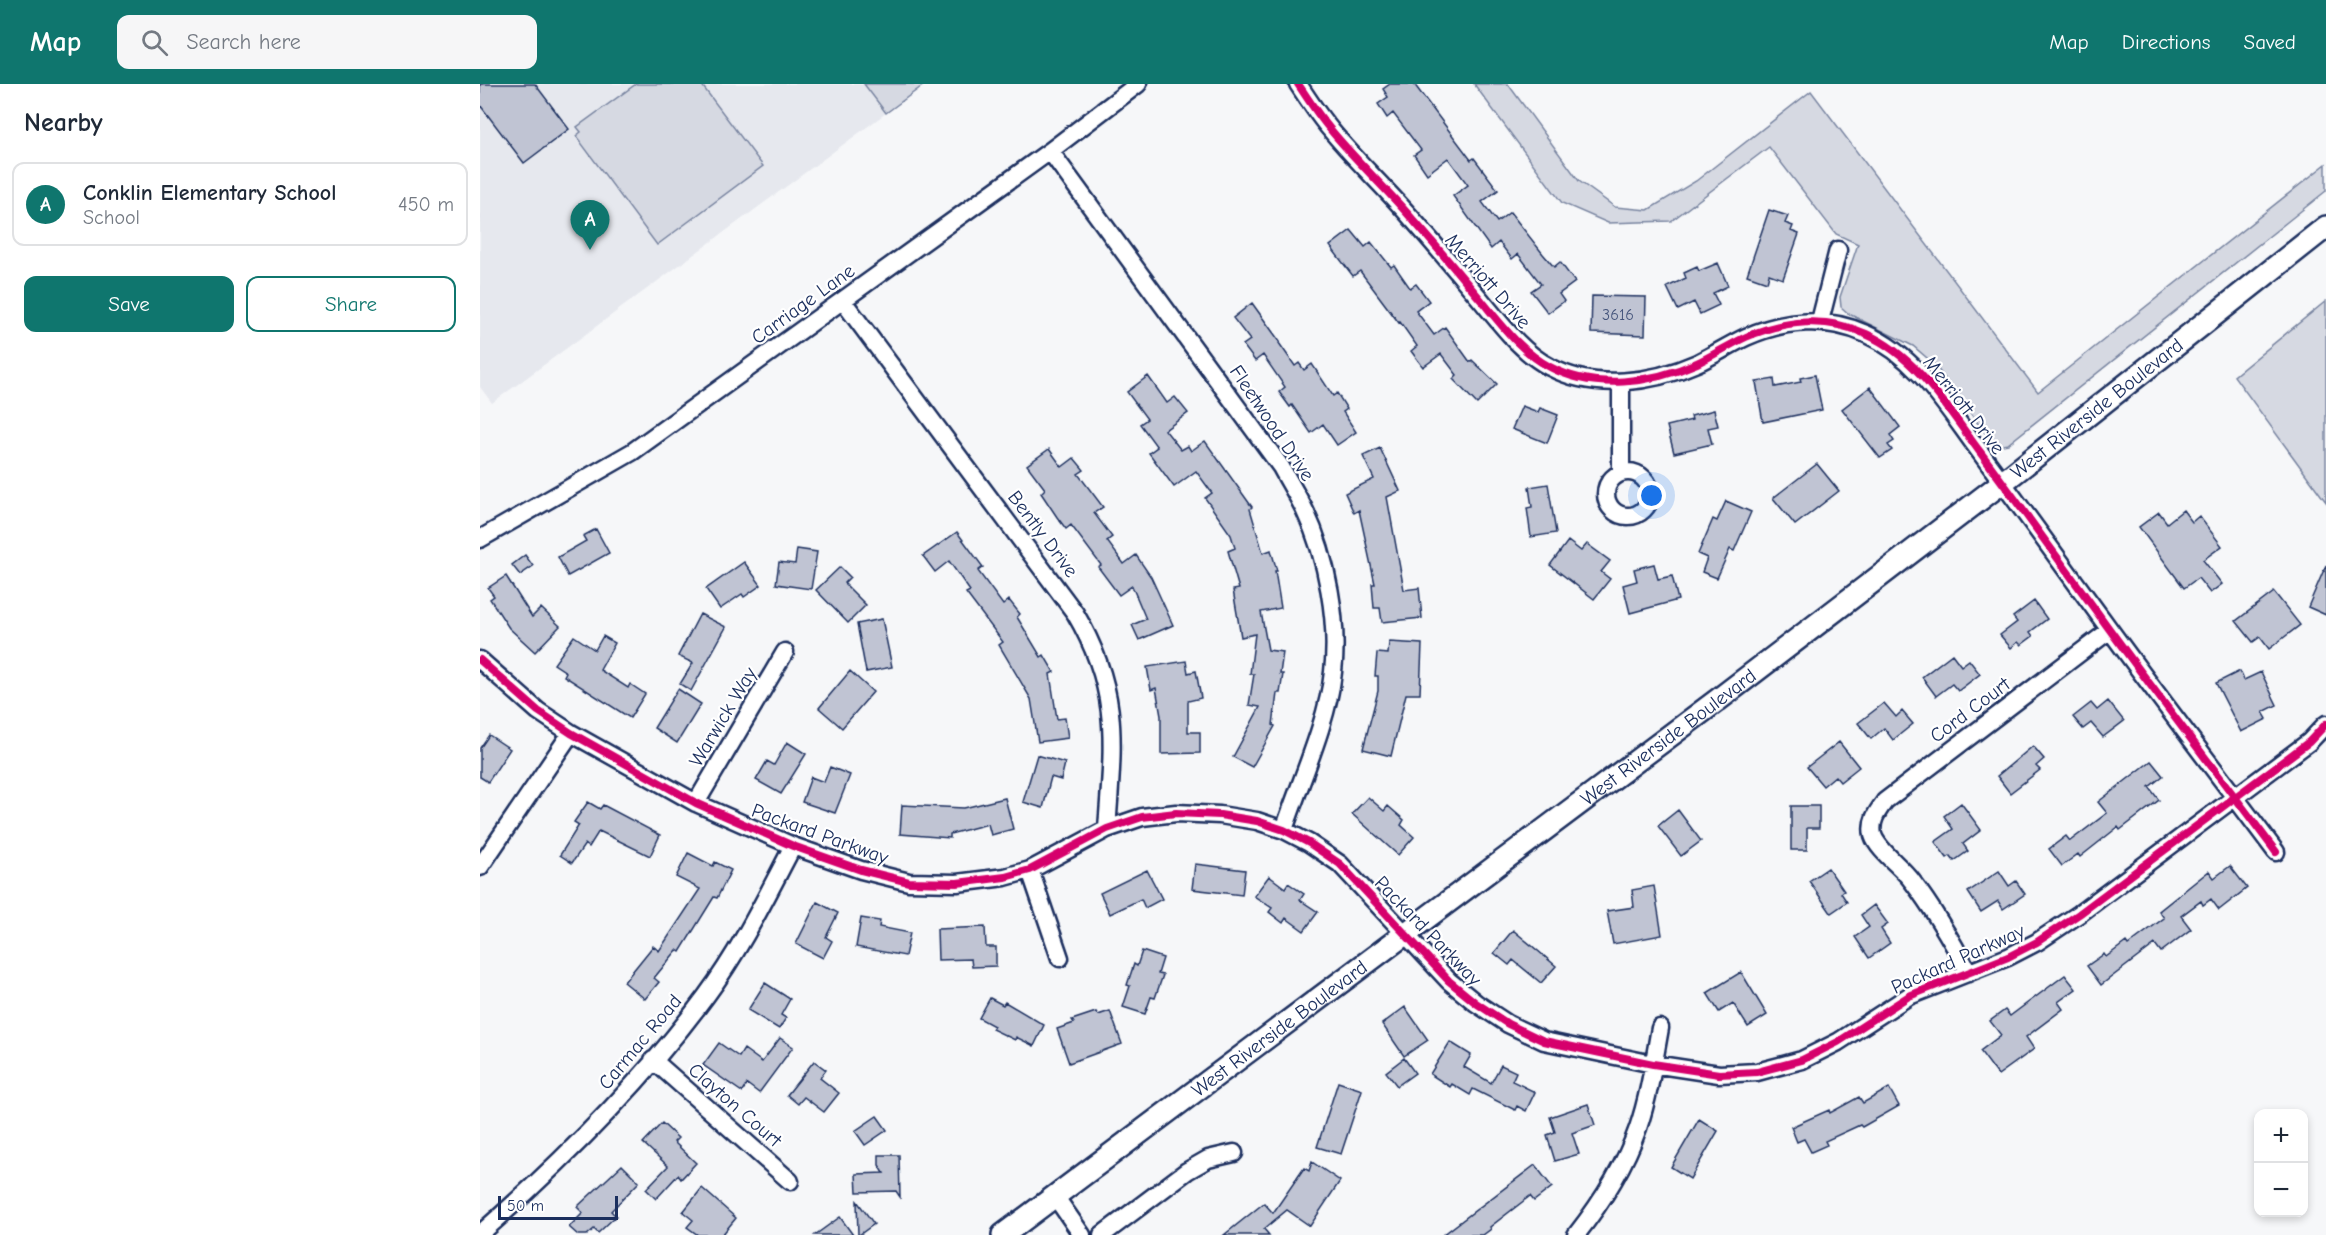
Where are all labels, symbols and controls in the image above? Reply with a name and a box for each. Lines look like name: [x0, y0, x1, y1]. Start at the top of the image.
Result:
search box: [117, 15, 537, 69]
text: Map: [30, 26, 81, 58]
icon: search: [138, 26, 171, 59]
text: Search here: [186, 29, 301, 55]
text: Map: [2049, 30, 2089, 54]
text: Directions: [2122, 30, 2211, 54]
text: Saved: [2244, 30, 2296, 54]
text: Nearby: [24, 108, 103, 138]
text: Conklin Elementary School: [83, 180, 336, 206]
text: A: [40, 193, 51, 216]
text: 450 m: [398, 193, 454, 216]
pin: A: [570, 200, 610, 250]
text: School: [83, 206, 140, 229]
street label: Merriott Drive: [1440, 229, 1536, 333]
street label: Carriage Lane: [747, 259, 859, 349]
button: Save: [24, 276, 234, 332]
button: Share: [246, 276, 456, 332]
house number: 3616: [1602, 306, 1634, 324]
street label: West Riverside Boulevard: [2006, 333, 2187, 483]
street label: Merriott Drive: [1918, 351, 2010, 459]
street label: Fleetwood Drive: [1225, 361, 1319, 485]
your location: [1637, 481, 1666, 510]
street label: Bently Drive: [1003, 486, 1083, 582]
street label: Warwick Way: [684, 663, 762, 771]
street label: West Riverside Boulevard: [1576, 664, 1760, 810]
street label: Cord Court: [1925, 672, 2016, 748]
street label: Packard Parkway: [749, 799, 891, 869]
street label: Packard Parkway: [1370, 871, 1486, 991]
street label: Packard Parkway: [1888, 919, 2028, 999]
street label: West Riverside Boulevard: [1187, 955, 1371, 1101]
street label: Carmac Road: [594, 990, 686, 1094]
street label: Clayton Court: [684, 1058, 787, 1153]
map controls: [2254, 1109, 2308, 1217]
button: +: [2254, 1109, 2308, 1163]
button: −: [2254, 1163, 2308, 1217]
scale bar: [498, 1193, 618, 1220]
text: 50 m: [507, 1197, 544, 1215]

